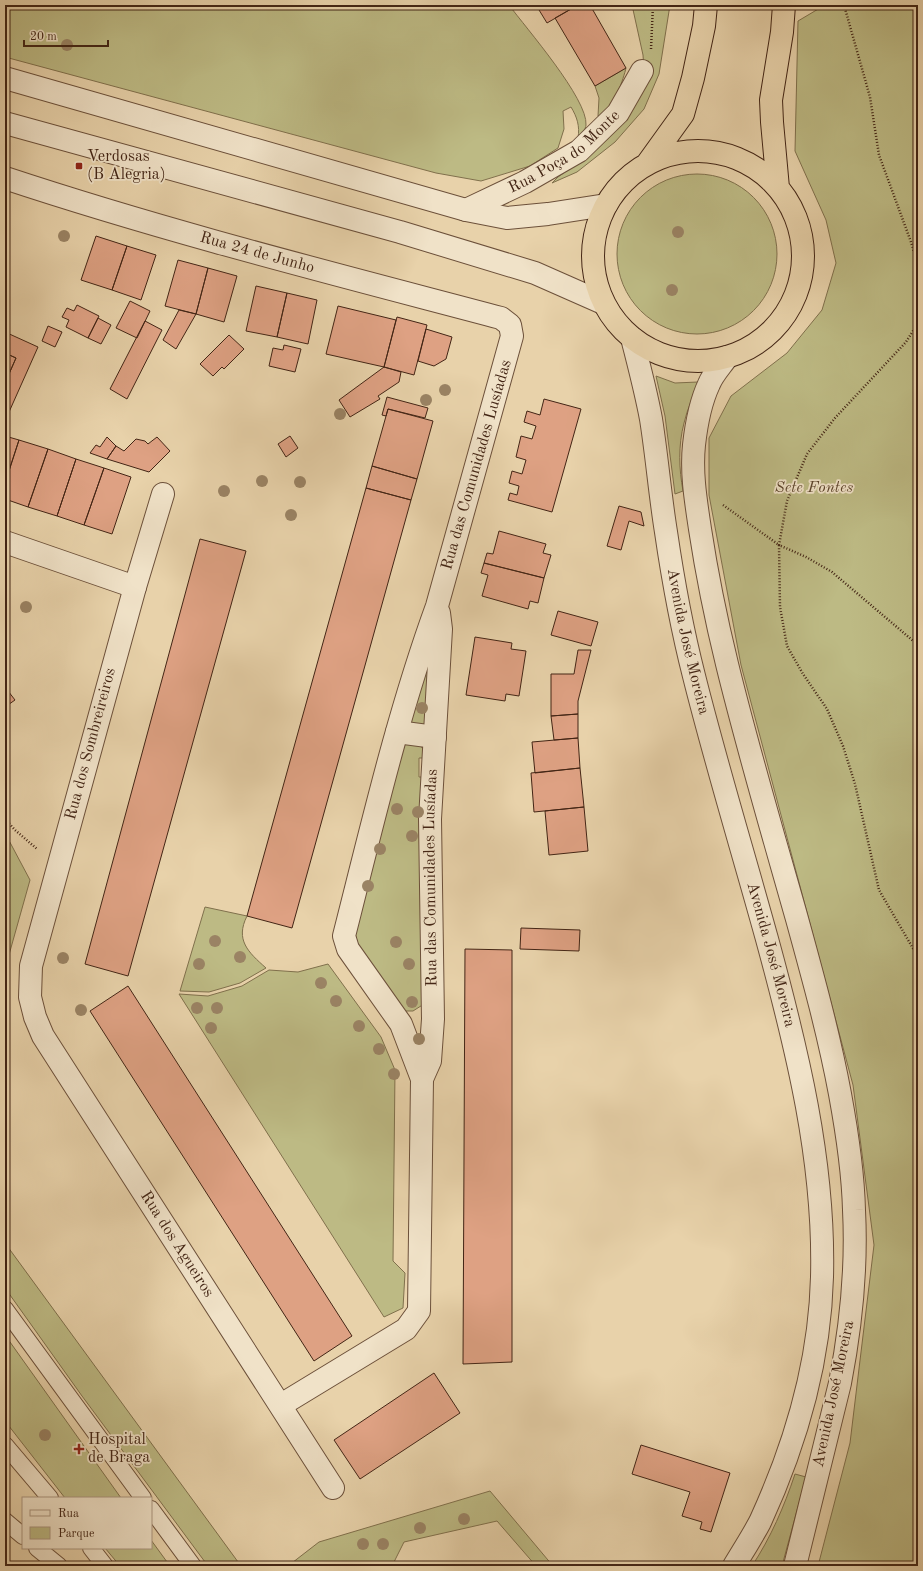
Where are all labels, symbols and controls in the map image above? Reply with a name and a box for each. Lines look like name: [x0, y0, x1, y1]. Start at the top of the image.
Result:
scale bar: [24, 22, 108, 48]
text: 20 m: [30, 31, 57, 43]
street label: Rua Poça do Monte: [506, 107, 623, 197]
place label: Verdosas (B Alegria): [87, 149, 166, 183]
marker: Verdosas (B Alegria): [74, 161, 84, 171]
street label: Rua 24 de Junho: [198, 230, 316, 276]
street label: Rua das Comunidades Lusíadas: [439, 358, 515, 572]
park label: Sete Fontes: [775, 480, 854, 496]
street label: Avenida José Moreira: [664, 567, 712, 717]
street label: Rua dos Sombreireiros: [63, 666, 119, 822]
street label: Rua das Comunidades Lusíadas: [422, 768, 441, 987]
street label: Avenida José Moreira: [743, 881, 798, 1029]
street label: Rua dos Agueiros: [137, 1188, 217, 1300]
street label: Avenida José Moreira: [811, 1319, 857, 1469]
place label: Hospital de Braga: [88, 1432, 150, 1466]
marker: Hospital de Braga: [73, 1443, 85, 1455]
legend: [22, 1497, 152, 1549]
text: Rua: [58, 1508, 79, 1520]
text: Parque: [58, 1528, 95, 1540]

